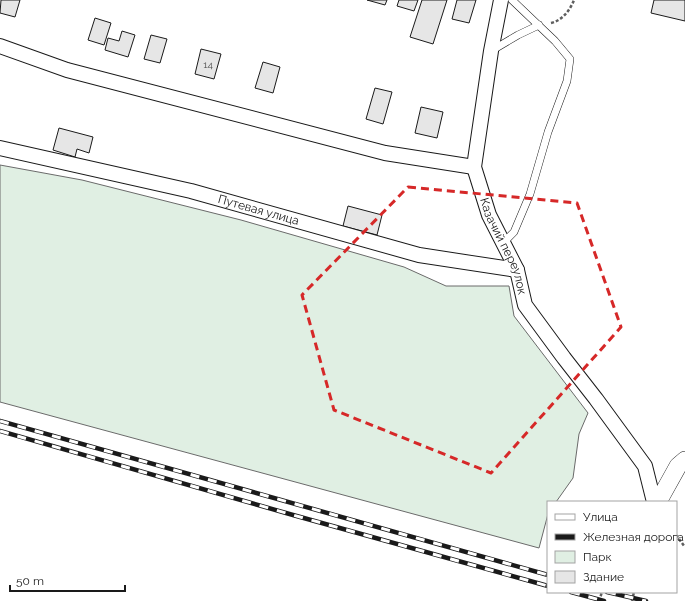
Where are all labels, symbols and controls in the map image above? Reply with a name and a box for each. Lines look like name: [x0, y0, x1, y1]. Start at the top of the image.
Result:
house number: 14: [203, 59, 213, 70]
street label: Путевая улица: [216, 192, 301, 228]
street label: Казачий переулок: [477, 196, 529, 296]
legend: [547, 501, 677, 593]
text: Улица: [583, 510, 618, 524]
text: Железная дорога: [583, 530, 684, 544]
text: Парк: [583, 550, 612, 564]
scale bar: [10, 567, 125, 593]
text: Здание: [583, 570, 624, 584]
text: 50 m: [16, 574, 44, 588]

